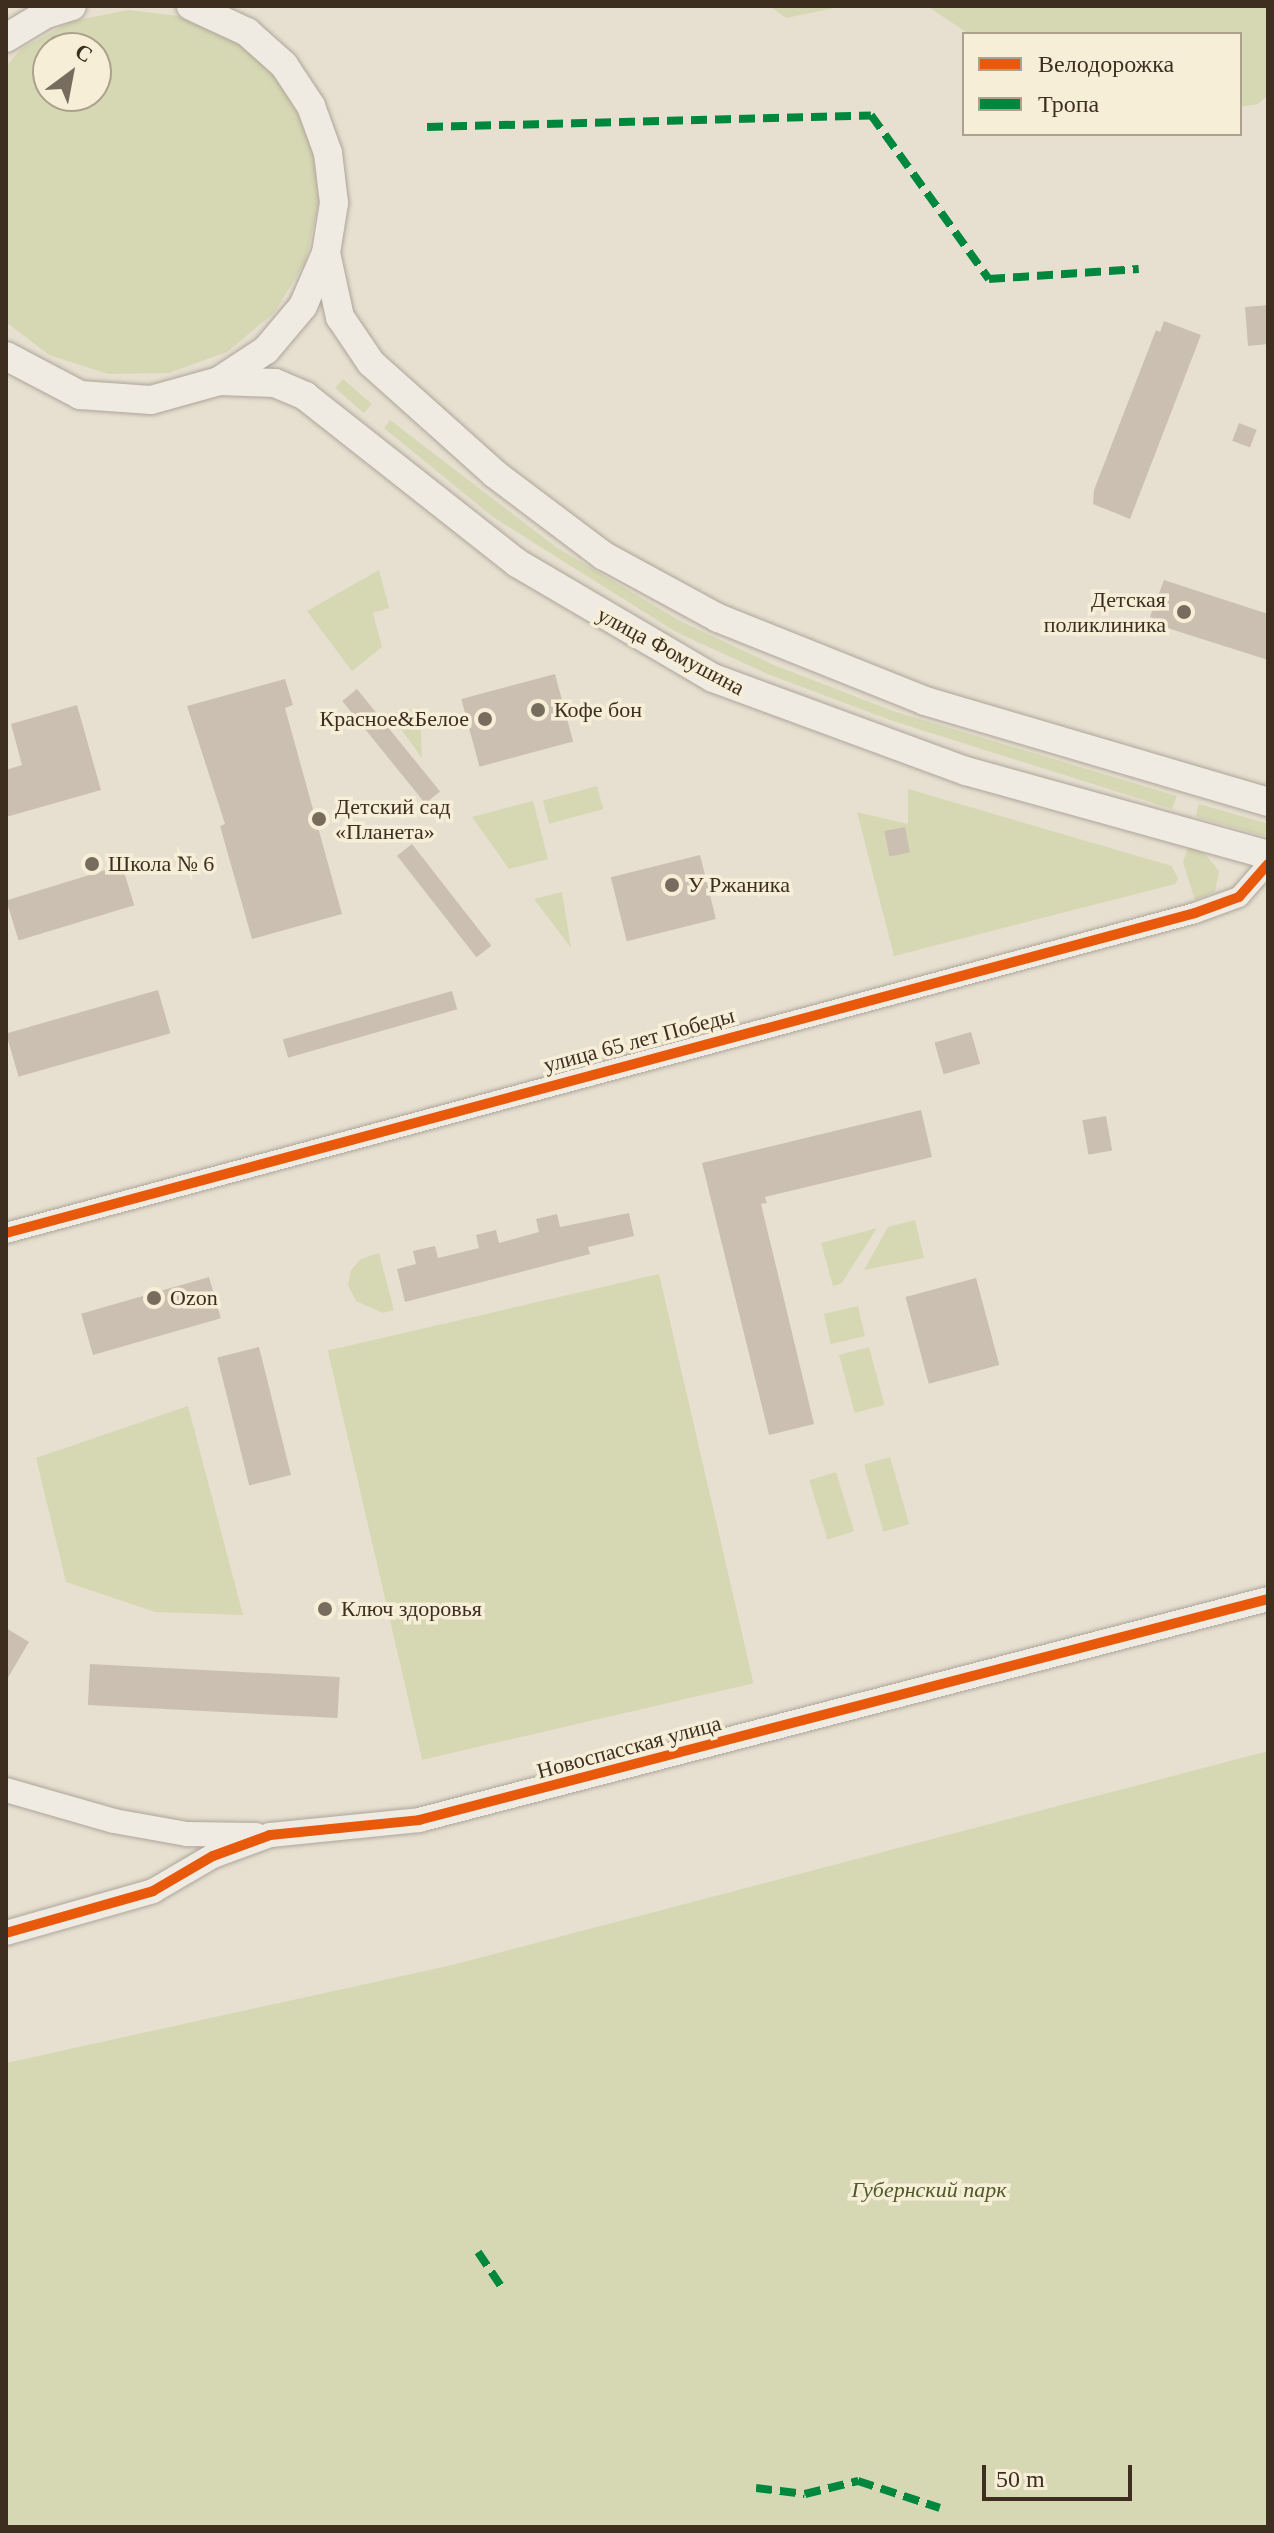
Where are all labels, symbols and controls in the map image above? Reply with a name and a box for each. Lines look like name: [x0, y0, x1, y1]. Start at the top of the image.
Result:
north arrow: [32, 32, 112, 112]
legend: [962, 32, 1242, 136]
text: С: [71, 38, 97, 68]
text: Велодорожка: [1038, 51, 1174, 77]
text: Тропа: [1038, 91, 1099, 117]
place label: Детская поликлиника: [1044, 586, 1166, 638]
street label: улица Фомушина: [593, 601, 749, 701]
marker: Детская поликлиника: [1173, 601, 1195, 623]
place label: Кофе бон: [554, 697, 642, 723]
marker: Кофе бон: [529, 701, 547, 719]
place label: Красное&Белое: [319, 706, 469, 732]
marker: Красное&Белое: [476, 710, 494, 728]
place label: Детский сад «Планета»: [335, 793, 450, 844]
marker: Детский сад «Планета»: [310, 810, 328, 828]
place label: Школа № 6: [108, 851, 214, 877]
marker: Школа № 6: [83, 855, 101, 873]
place label: У Ржаника: [688, 872, 790, 898]
marker: У Ржаника: [663, 876, 681, 894]
street label: улица 65 лет Победы: [541, 1002, 737, 1078]
place label: Ozon: [170, 1285, 218, 1311]
marker: Ozon: [145, 1289, 163, 1307]
place label: Ключ здоровья: [341, 1596, 482, 1622]
marker: Ключ здоровья: [316, 1600, 334, 1618]
street label: Новоспасская улица: [534, 1710, 724, 1784]
park label: Губернский парк: [852, 2177, 1006, 2203]
scale bar: [986, 2449, 1136, 2499]
text: 50 m: [996, 2466, 1045, 2492]

